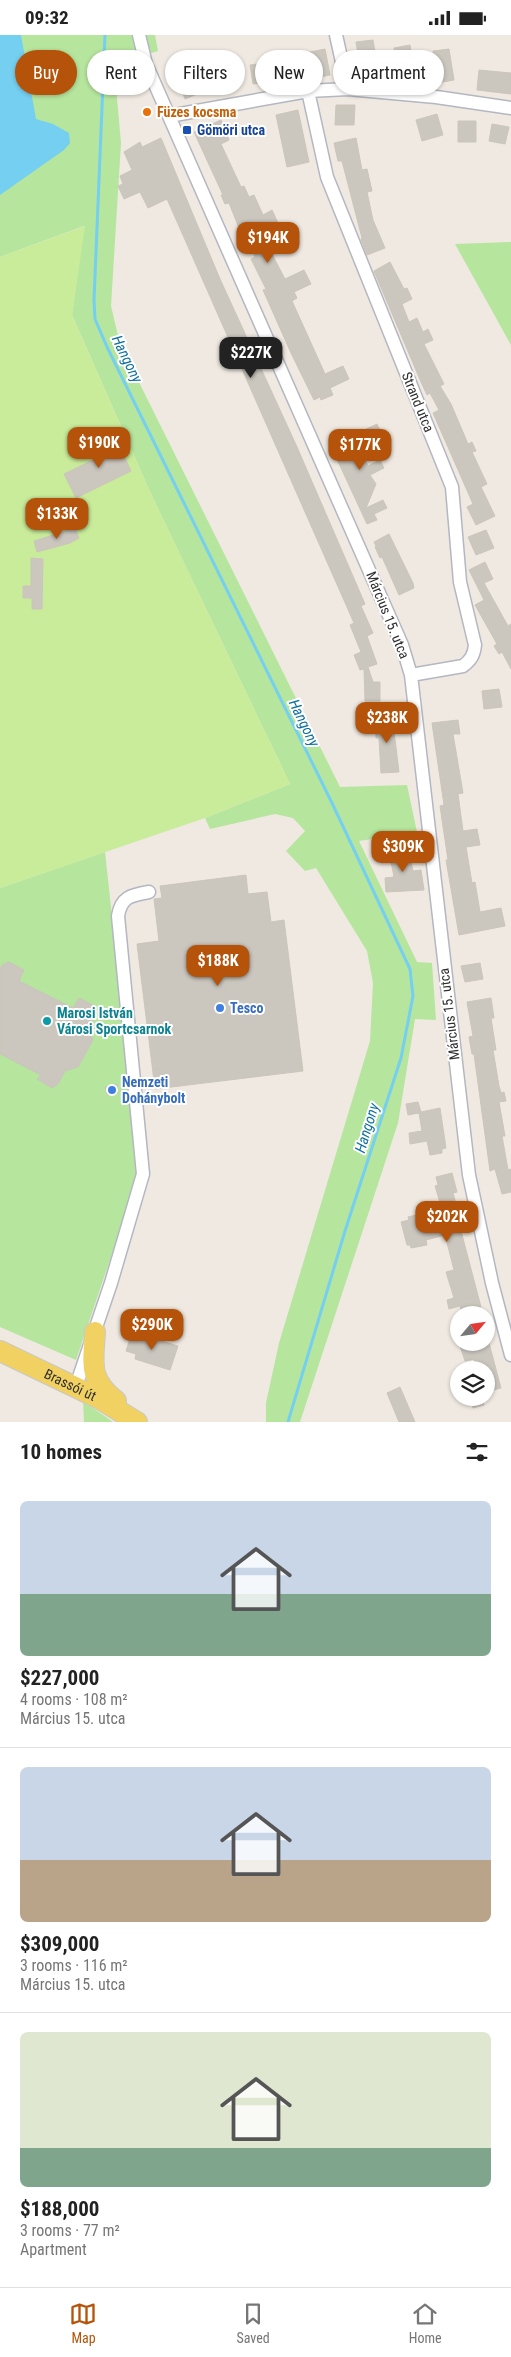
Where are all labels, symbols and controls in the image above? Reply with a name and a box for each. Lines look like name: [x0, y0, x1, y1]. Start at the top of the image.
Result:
text: 09:32: [25, 6, 69, 29]
chip: Buy: [15, 50, 77, 95]
chip: Rent: [87, 50, 155, 95]
chip: Filters: [165, 50, 245, 95]
chip: New: [255, 50, 323, 95]
chip: Apartment: [333, 50, 444, 95]
place label: Füzes kocsma: [157, 104, 237, 120]
marker: Füzes kocsma: [141, 106, 153, 118]
place label: Gömöri utca: [197, 122, 266, 138]
marker: Gömöri utca: [181, 124, 193, 136]
pin: $194K: [233, 221, 303, 264]
text: $194K: [247, 228, 289, 247]
water label: Hangony: [108, 332, 147, 387]
pin: $227K: [216, 337, 286, 379]
text: $227K: [230, 343, 272, 362]
street label: Strand utca: [399, 370, 437, 434]
pin: $190K: [64, 427, 134, 469]
pin: $177K: [325, 429, 395, 471]
text: $190K: [78, 433, 120, 452]
text: $177K: [339, 435, 381, 454]
pin: $133K: [22, 497, 92, 540]
text: $133K: [36, 504, 78, 523]
street label: Március 15. utca: [363, 569, 413, 661]
water label: Hangony: [285, 696, 324, 751]
pin: $238K: [352, 701, 422, 744]
text: $238K: [366, 708, 408, 727]
pin: $309K: [368, 831, 438, 873]
text: $309K: [382, 837, 424, 856]
pin: $188K: [183, 945, 253, 987]
text: $188K: [197, 951, 239, 970]
street label: Március 15. utca: [435, 967, 463, 1061]
place label: Tesco: [230, 1000, 263, 1016]
marker: Tesco: [214, 1002, 226, 1014]
place label: Marosi István Városi Sportcsarnok: [57, 1005, 171, 1037]
marker: Marosi István Városi Sportcsarnok: [41, 1015, 53, 1027]
place label: Nemzeti Dohánybolt: [122, 1074, 185, 1106]
marker: Nemzeti Dohánybolt: [106, 1084, 118, 1096]
water label: Hangony: [351, 1100, 383, 1155]
pin: $202K: [412, 1201, 482, 1243]
text: $202K: [426, 1207, 468, 1226]
north arrow: [450, 1306, 495, 1351]
map controls: [450, 1306, 495, 1406]
pin: $290K: [117, 1309, 187, 1351]
text: $290K: [131, 1315, 173, 1334]
button: layers: [450, 1361, 495, 1406]
street label: Brassói út: [42, 1366, 99, 1404]
icon: filters: [463, 1438, 491, 1466]
text: 10 homes: [20, 1440, 102, 1464]
icon: home: [211, 1534, 301, 1624]
text: $227,000: [20, 1666, 99, 1690]
text: 4 rooms · 108 m²: [20, 1690, 128, 1709]
text: Március 15. utca: [20, 1709, 125, 1728]
icon: home: [211, 1799, 301, 1889]
text: $309,000: [20, 1932, 99, 1956]
text: 3 rooms · 116 m²: [20, 1956, 128, 1975]
text: Március 15. utca: [20, 1975, 125, 1994]
icon: home: [211, 2064, 301, 2154]
text: $188,000: [20, 2197, 99, 2221]
text: 3 rooms · 77 m²: [20, 2221, 120, 2240]
text: Apartment: [20, 2240, 87, 2259]
tab: Map: [69, 2300, 97, 2346]
tab: Saved: [236, 2300, 270, 2346]
tab: Home: [409, 2300, 442, 2346]

